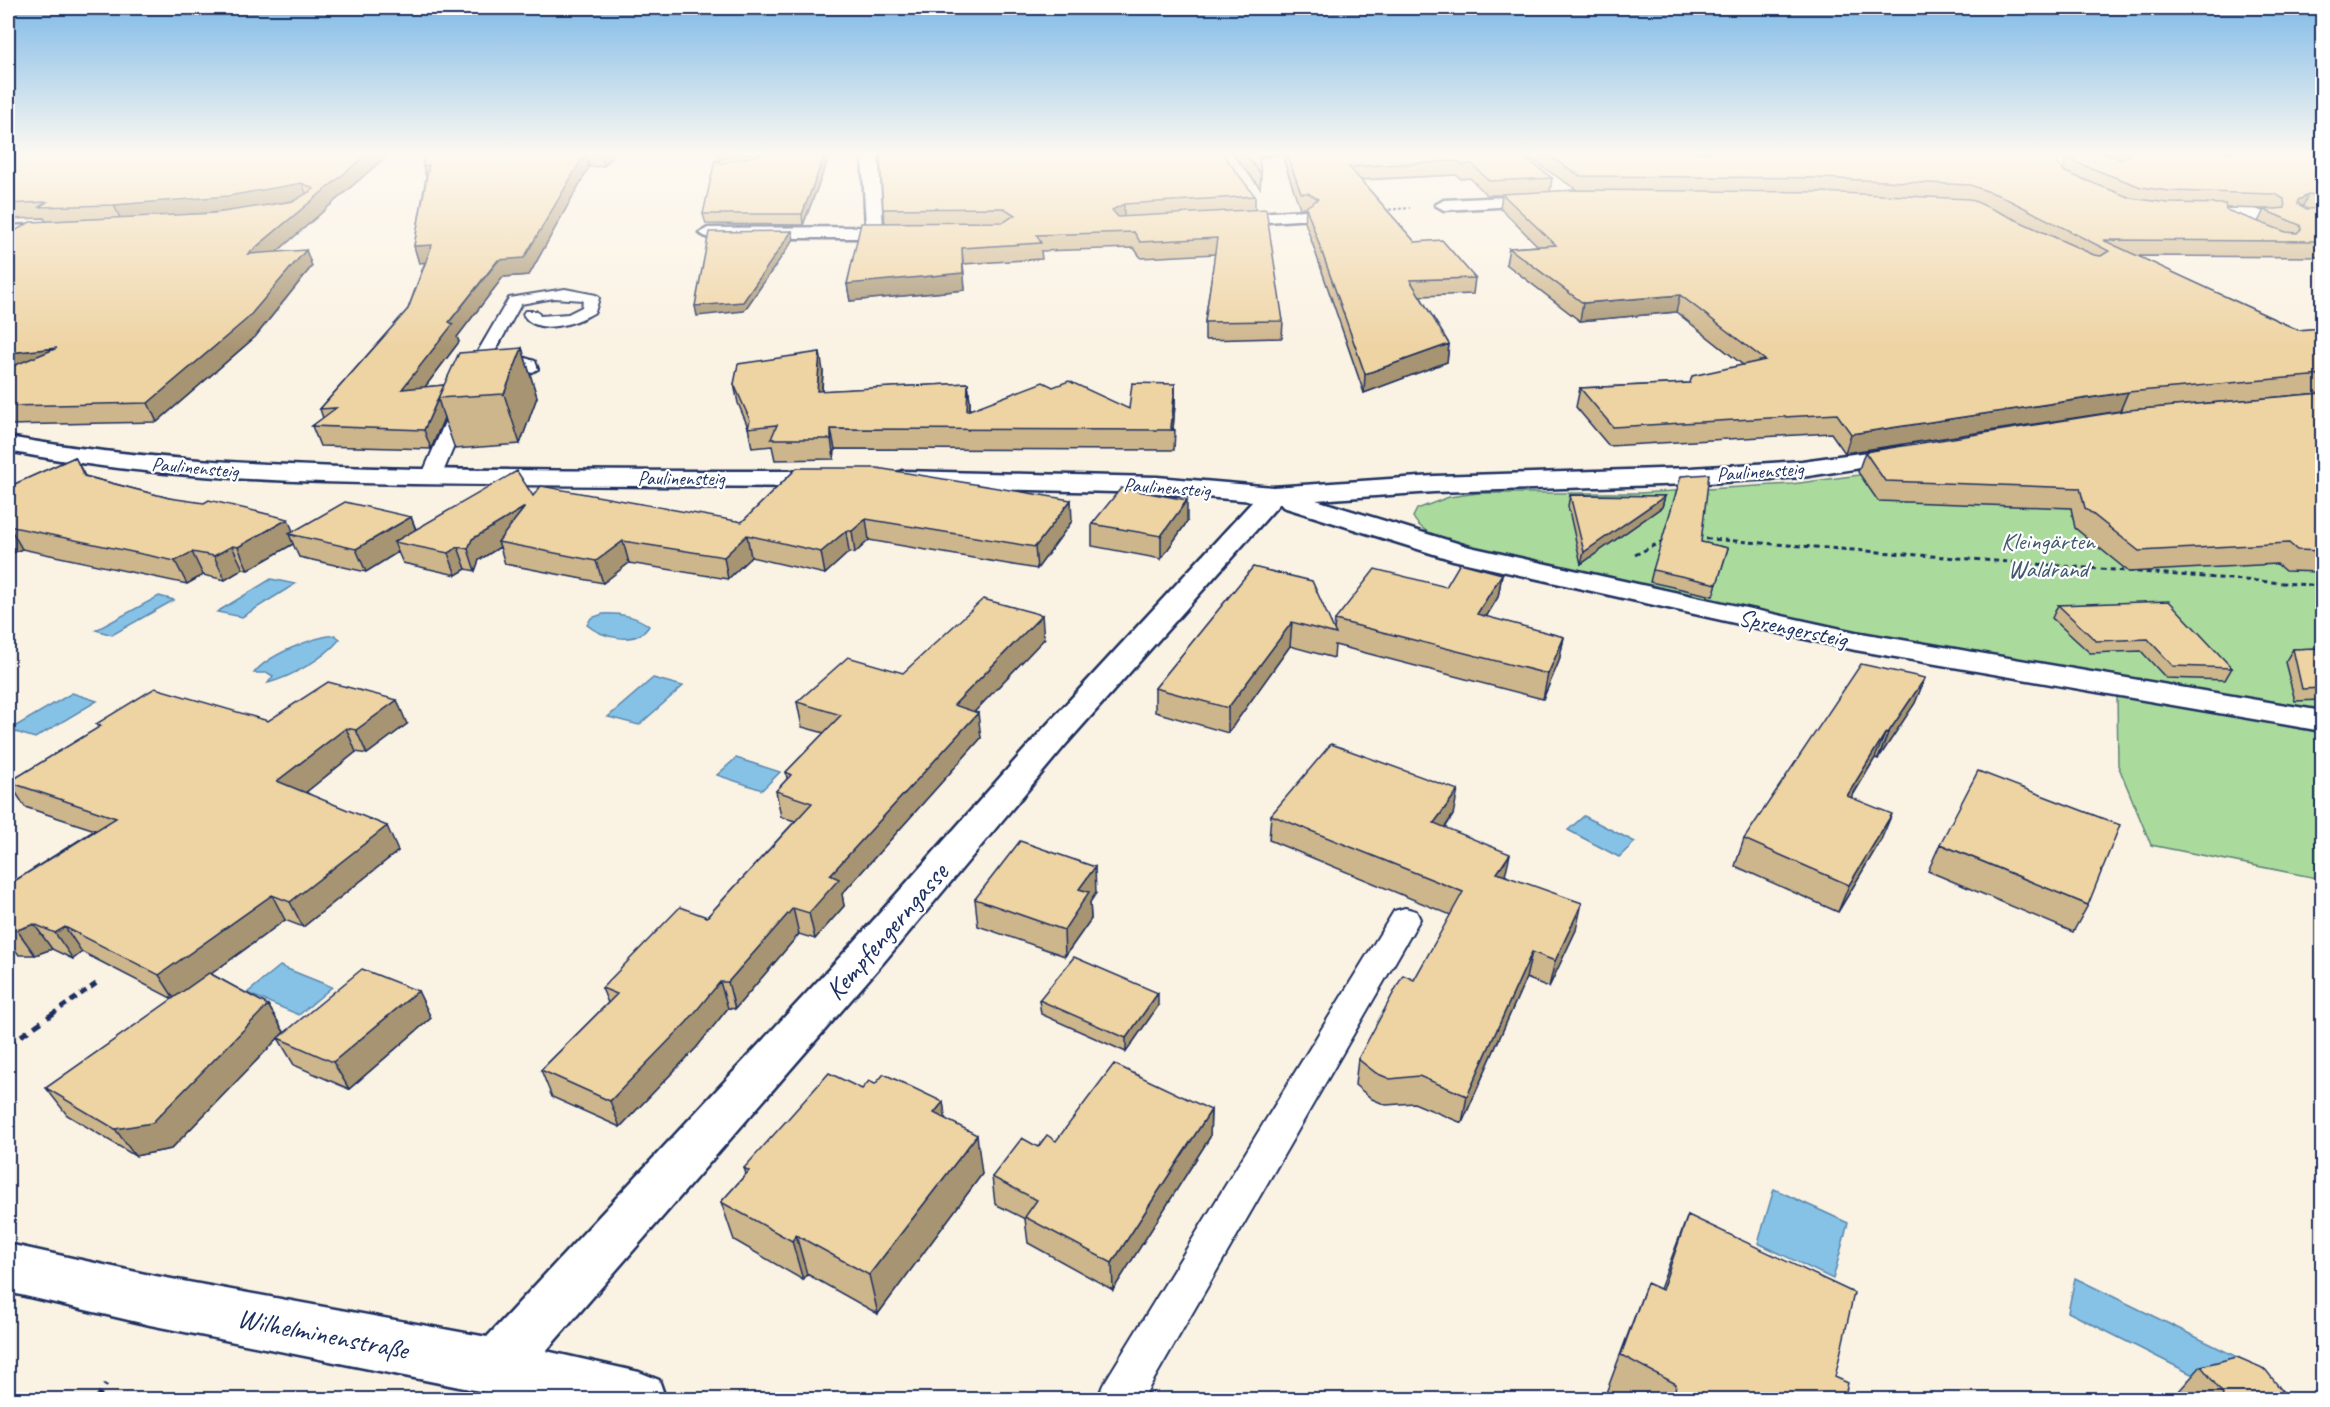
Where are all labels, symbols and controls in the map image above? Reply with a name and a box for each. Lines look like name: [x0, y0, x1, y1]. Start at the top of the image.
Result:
street label: Paulinensteig: [151, 451, 241, 484]
street label: Paulinensteig: [1716, 456, 1806, 487]
street label: Paulinensteig: [637, 466, 726, 491]
street label: Paulinensteig: [1123, 472, 1213, 503]
park label: Kleingärten Waldrand: [2001, 526, 2096, 584]
street label: Sprengersteig: [1736, 602, 1852, 655]
street label: Kempfengerngasse: [817, 854, 957, 1007]
street label: Wilhelminenstraße: [235, 1300, 413, 1368]

